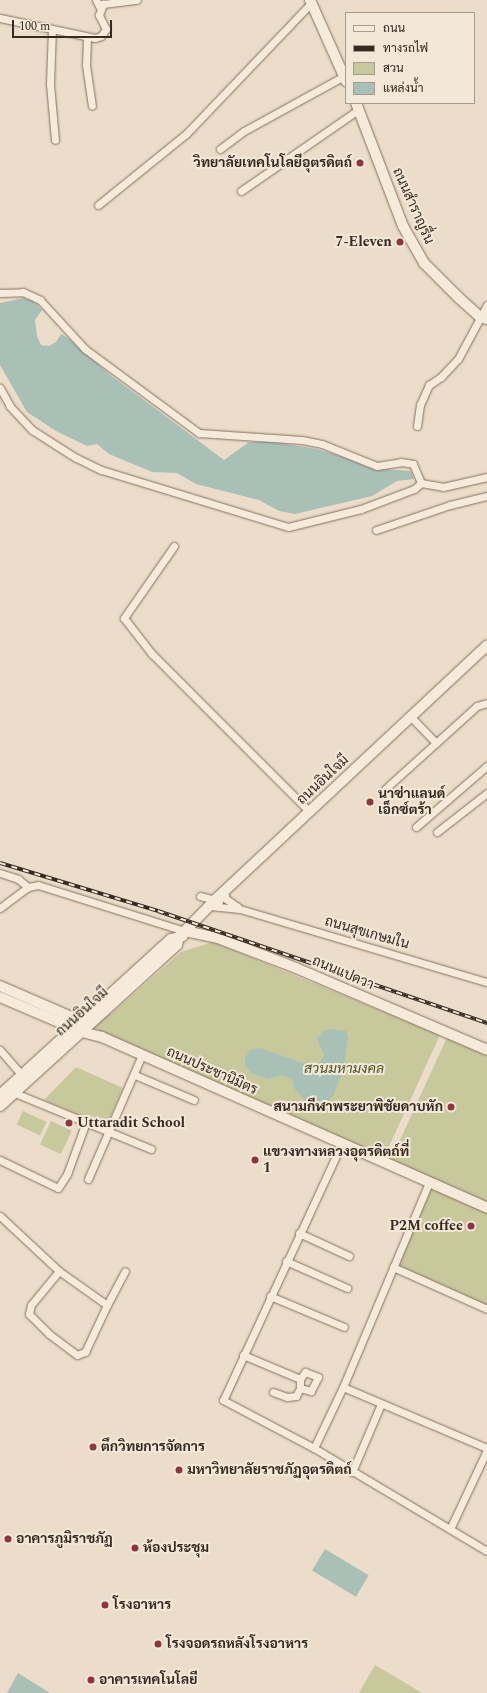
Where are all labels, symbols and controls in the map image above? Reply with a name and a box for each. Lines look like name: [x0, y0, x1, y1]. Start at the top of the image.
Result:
scale bar: [14, 12, 114, 38]
legend: [345, 12, 475, 104]
text: 100 m: [19, 17, 50, 36]
text: ถนน: [383, 19, 405, 38]
text: ทางรถไฟ: [383, 39, 428, 58]
text: สวน: [383, 59, 404, 78]
text: แหล่งน้ำ: [383, 79, 423, 98]
place label: วิทยาลัยเทคโนโลยีอุตรดิตถ์: [193, 155, 352, 171]
marker: วิทยาลัยเทคโนโลยีอุตรดิตถ์: [355, 158, 365, 168]
street label: ถนนสำราญรื่น: [389, 165, 437, 247]
place label: 7-Eleven: [336, 234, 392, 250]
marker: 7-Eleven: [395, 237, 405, 247]
street label: ถนนอินใจมี: [294, 752, 352, 808]
place label: นาซ่าแลนด์ เอ็กซ์ตร้า: [378, 786, 445, 818]
marker: นาซ่าแลนด์ เอ็กซ์ตร้า: [365, 797, 375, 807]
street label: ถนนสุขเกษมใน: [323, 913, 411, 953]
street label: ถนนแปดวา: [310, 952, 376, 994]
street label: ถนนอินใจมี: [52, 984, 112, 1040]
street label: ถนนประชานิมิตร: [164, 1044, 260, 1098]
park label: สวนมหามงคล: [304, 1061, 384, 1077]
place label: สนามกีฬาพระยาพิชัยดาบหัก: [273, 1099, 443, 1115]
marker: สนามกีฬาพระยาพิชัยดาบหัก: [446, 1102, 456, 1112]
place label: Uttaradit School: [77, 1115, 185, 1131]
marker: Uttaradit School: [64, 1118, 74, 1128]
place label: แขวงทางหลวงอุตรดิตถ์ที่ 1: [263, 1144, 409, 1176]
marker: แขวงทางหลวงอุตรดิตถ์ที่ 1: [250, 1155, 260, 1165]
place label: P2M coffee: [390, 1218, 463, 1234]
marker: P2M coffee: [466, 1221, 476, 1231]
place label: ตึกวิทยการจัดการ: [101, 1439, 205, 1455]
marker: ตึกวิทยการจัดการ: [88, 1442, 98, 1452]
place label: มหาวิทยาลัยราชภัฏอุตรดิตถ์: [187, 1462, 352, 1478]
marker: มหาวิทยาลัยราชภัฏอุตรดิตถ์: [174, 1465, 184, 1475]
place label: อาคารภูมิราชภัฏ: [16, 1531, 113, 1547]
marker: อาคารภูมิราชภัฏ: [3, 1534, 13, 1544]
place label: ห้องประชุม: [143, 1540, 209, 1556]
marker: ห้องประชุม: [130, 1543, 140, 1553]
place label: โรงอาหาร: [113, 1597, 171, 1613]
marker: โรงอาหาร: [100, 1600, 110, 1610]
place label: โรงจอดรถหลังโรงอาหาร: [166, 1636, 308, 1652]
marker: โรงจอดรถหลังโรงอาหาร: [153, 1639, 163, 1649]
place label: อาคารเทคโนโลยี: [99, 1672, 197, 1688]
marker: อาคารเทคโนโลยี: [86, 1675, 96, 1685]

